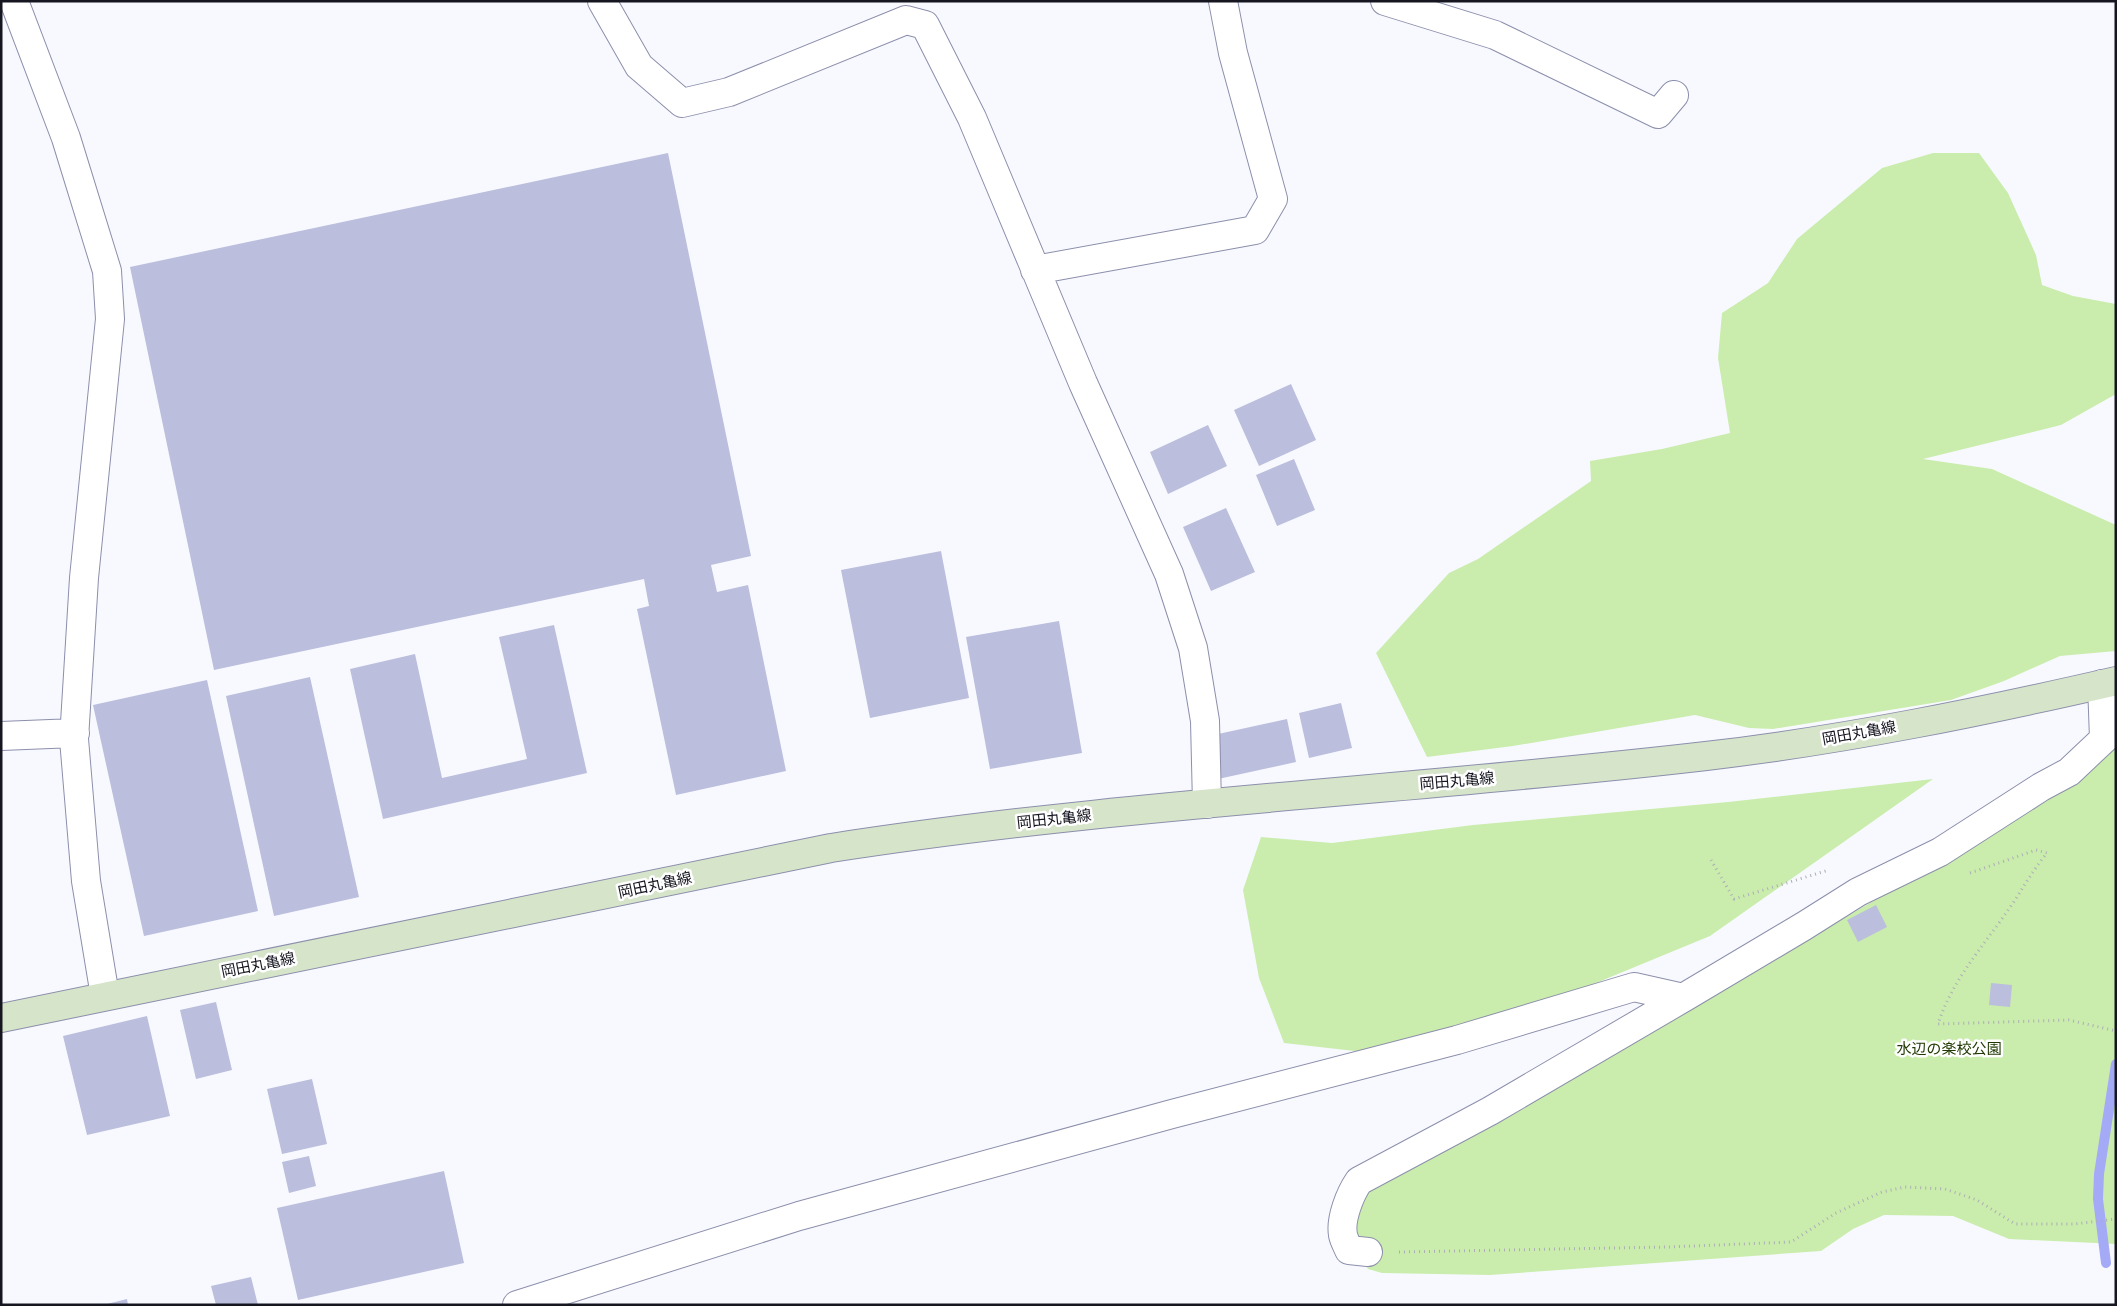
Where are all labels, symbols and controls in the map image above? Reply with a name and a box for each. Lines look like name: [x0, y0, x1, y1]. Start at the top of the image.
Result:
street label: 岡田丸亀線: [1820, 717, 1898, 750]
street label: 岡田丸亀線: [1419, 768, 1495, 795]
street label: 岡田丸亀線: [1016, 805, 1092, 834]
street label: 岡田丸亀線: [616, 867, 694, 904]
street label: 岡田丸亀線: [219, 948, 297, 983]
park label: 水辺の楽校公園: [1896, 1039, 2002, 1060]

